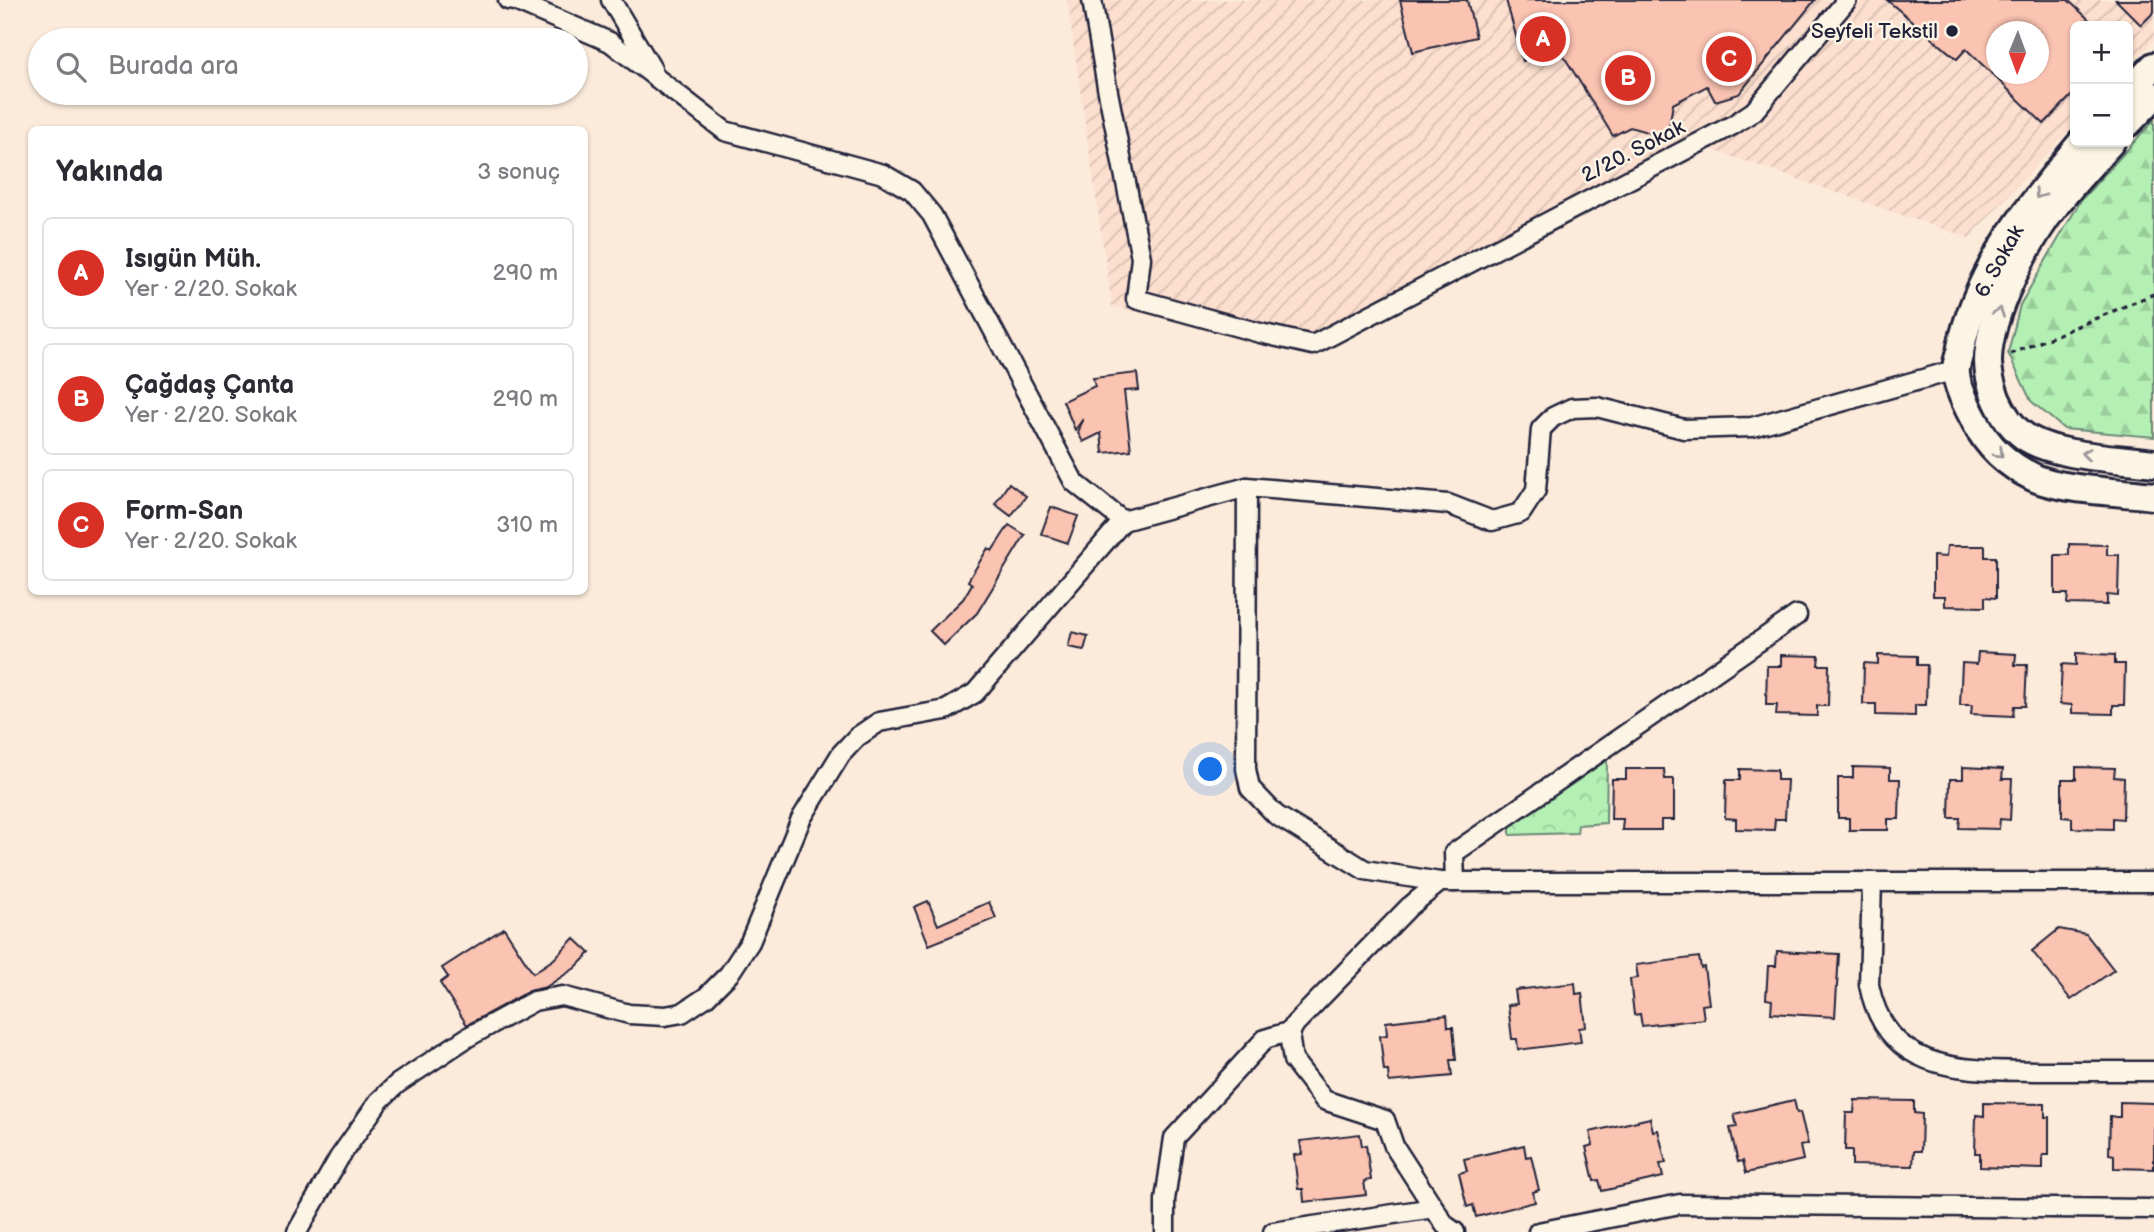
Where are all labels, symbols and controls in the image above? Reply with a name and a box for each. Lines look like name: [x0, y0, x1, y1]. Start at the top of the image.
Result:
pin: A: [1520, 13, 1566, 65]
place label: Seyfeli Tekstil: [1811, 19, 1938, 44]
north arrow: [1986, 21, 2049, 84]
map controls: [2070, 21, 2133, 147]
button: +: [2070, 21, 2133, 84]
marker: Seyfeli Tekstil: [1944, 23, 1960, 39]
search box: [28, 28, 588, 105]
pin: C: [1706, 33, 1752, 85]
icon: search: [52, 48, 90, 86]
text: Burada ara: [108, 51, 239, 82]
pin: B: [1605, 52, 1651, 104]
button: −: [2070, 84, 2133, 147]
street label: 2/20. Sokak: [1577, 114, 1690, 188]
text: Yakında: [56, 154, 163, 190]
text: 3 sonuç: [477, 158, 560, 186]
one-way arrow: [2034, 187, 2047, 199]
street label: 6. Sokak: [1969, 220, 2030, 302]
text: Isıgün Müh.: [125, 244, 261, 275]
text: A: [74, 259, 88, 287]
text: 290 m: [492, 259, 558, 287]
text: Yer · 2/20. Sokak: [125, 275, 297, 303]
one-way arrow: [1991, 306, 2005, 318]
text: Çağdaş Çanta: [125, 370, 294, 401]
text: B: [73, 385, 89, 413]
text: 290 m: [492, 385, 558, 413]
text: Yer · 2/20. Sokak: [125, 401, 297, 429]
one-way arrow: [1991, 445, 2004, 458]
one-way arrow: [2080, 447, 2092, 462]
text: Form-San: [125, 496, 243, 527]
text: C: [73, 511, 89, 539]
text: 310 m: [496, 511, 558, 539]
text: Yer · 2/20. Sokak: [125, 527, 297, 555]
your location: [1193, 752, 1227, 786]

